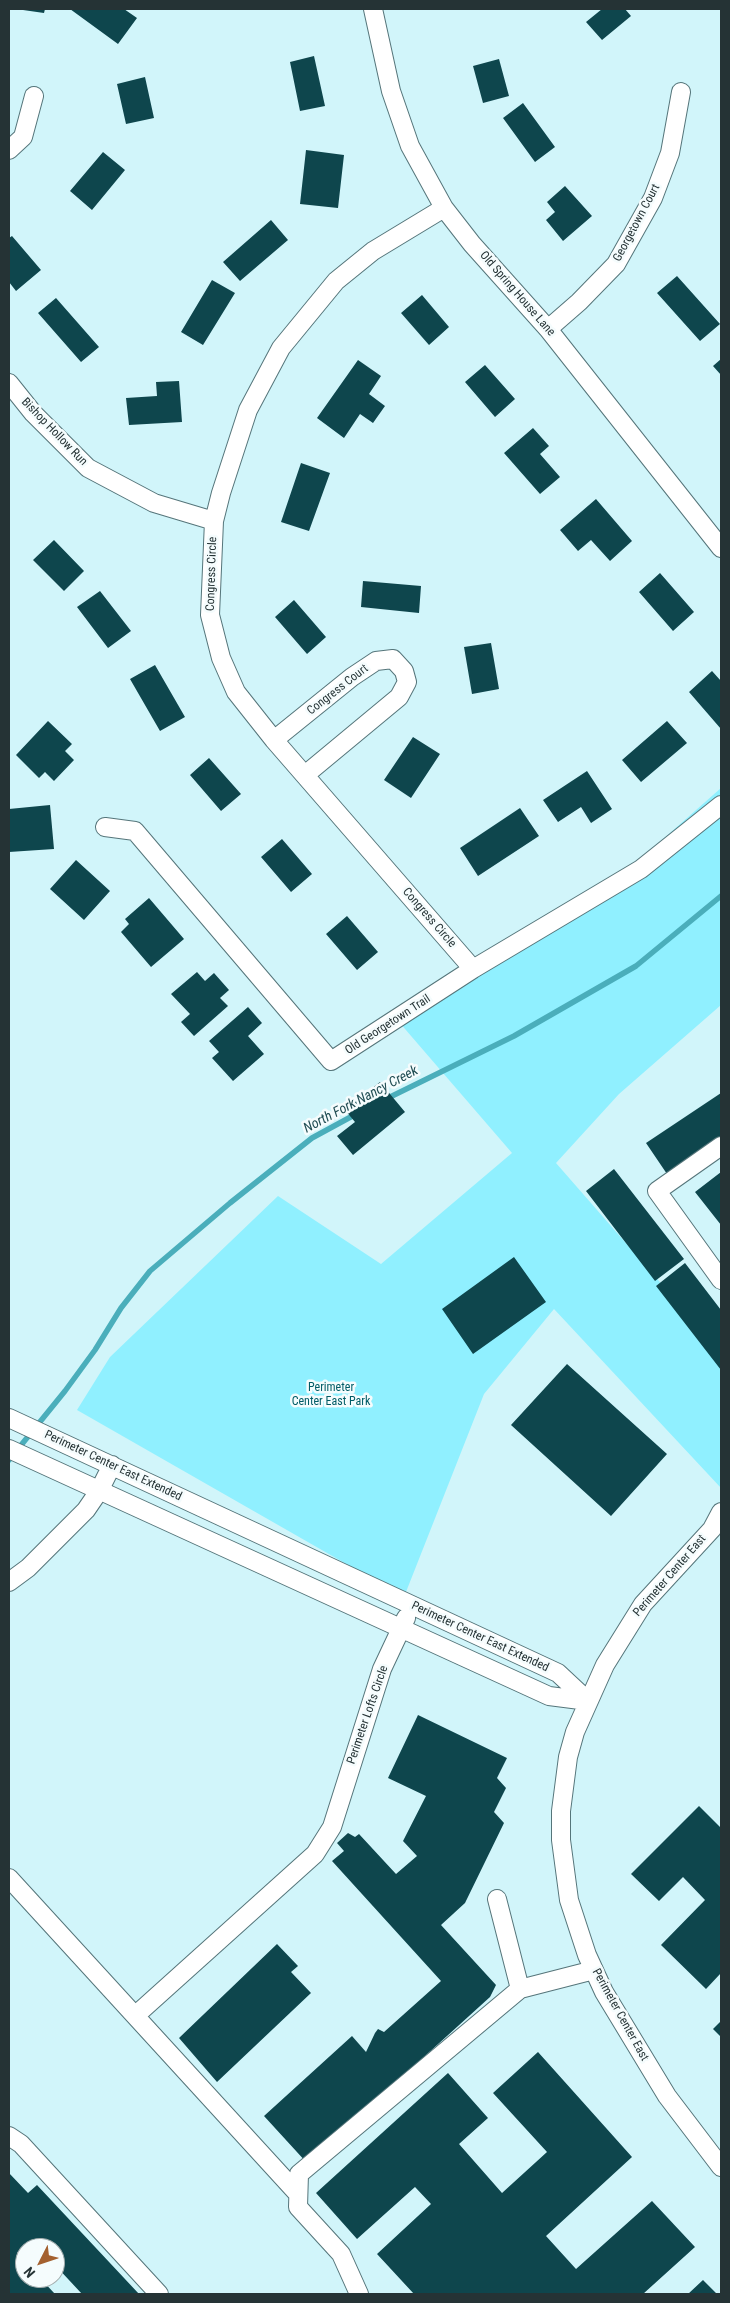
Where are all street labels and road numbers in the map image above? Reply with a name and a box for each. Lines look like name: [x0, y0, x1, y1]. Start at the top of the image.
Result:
street label: Georgetown Court: [611, 182, 663, 264]
street label: Old Spring House Lane: [476, 249, 558, 339]
street label: Bishop Hollow Run: [18, 395, 90, 469]
street label: Congress Circle: [204, 537, 220, 611]
street label: Congress Court: [305, 662, 371, 718]
street label: Congress Circle: [399, 885, 459, 951]
street label: Old Georgetown Trail: [343, 992, 433, 1058]
street label: Perimeter Center East Extended: [42, 1428, 184, 1504]
street label: Perimeter Center East: [631, 1532, 709, 1620]
street label: Perimeter Center East Extended: [409, 1599, 551, 1675]
street label: Perimeter Lofts Circle: [344, 1664, 392, 1766]
street label: Perimeter Center East: [589, 1966, 651, 2064]

